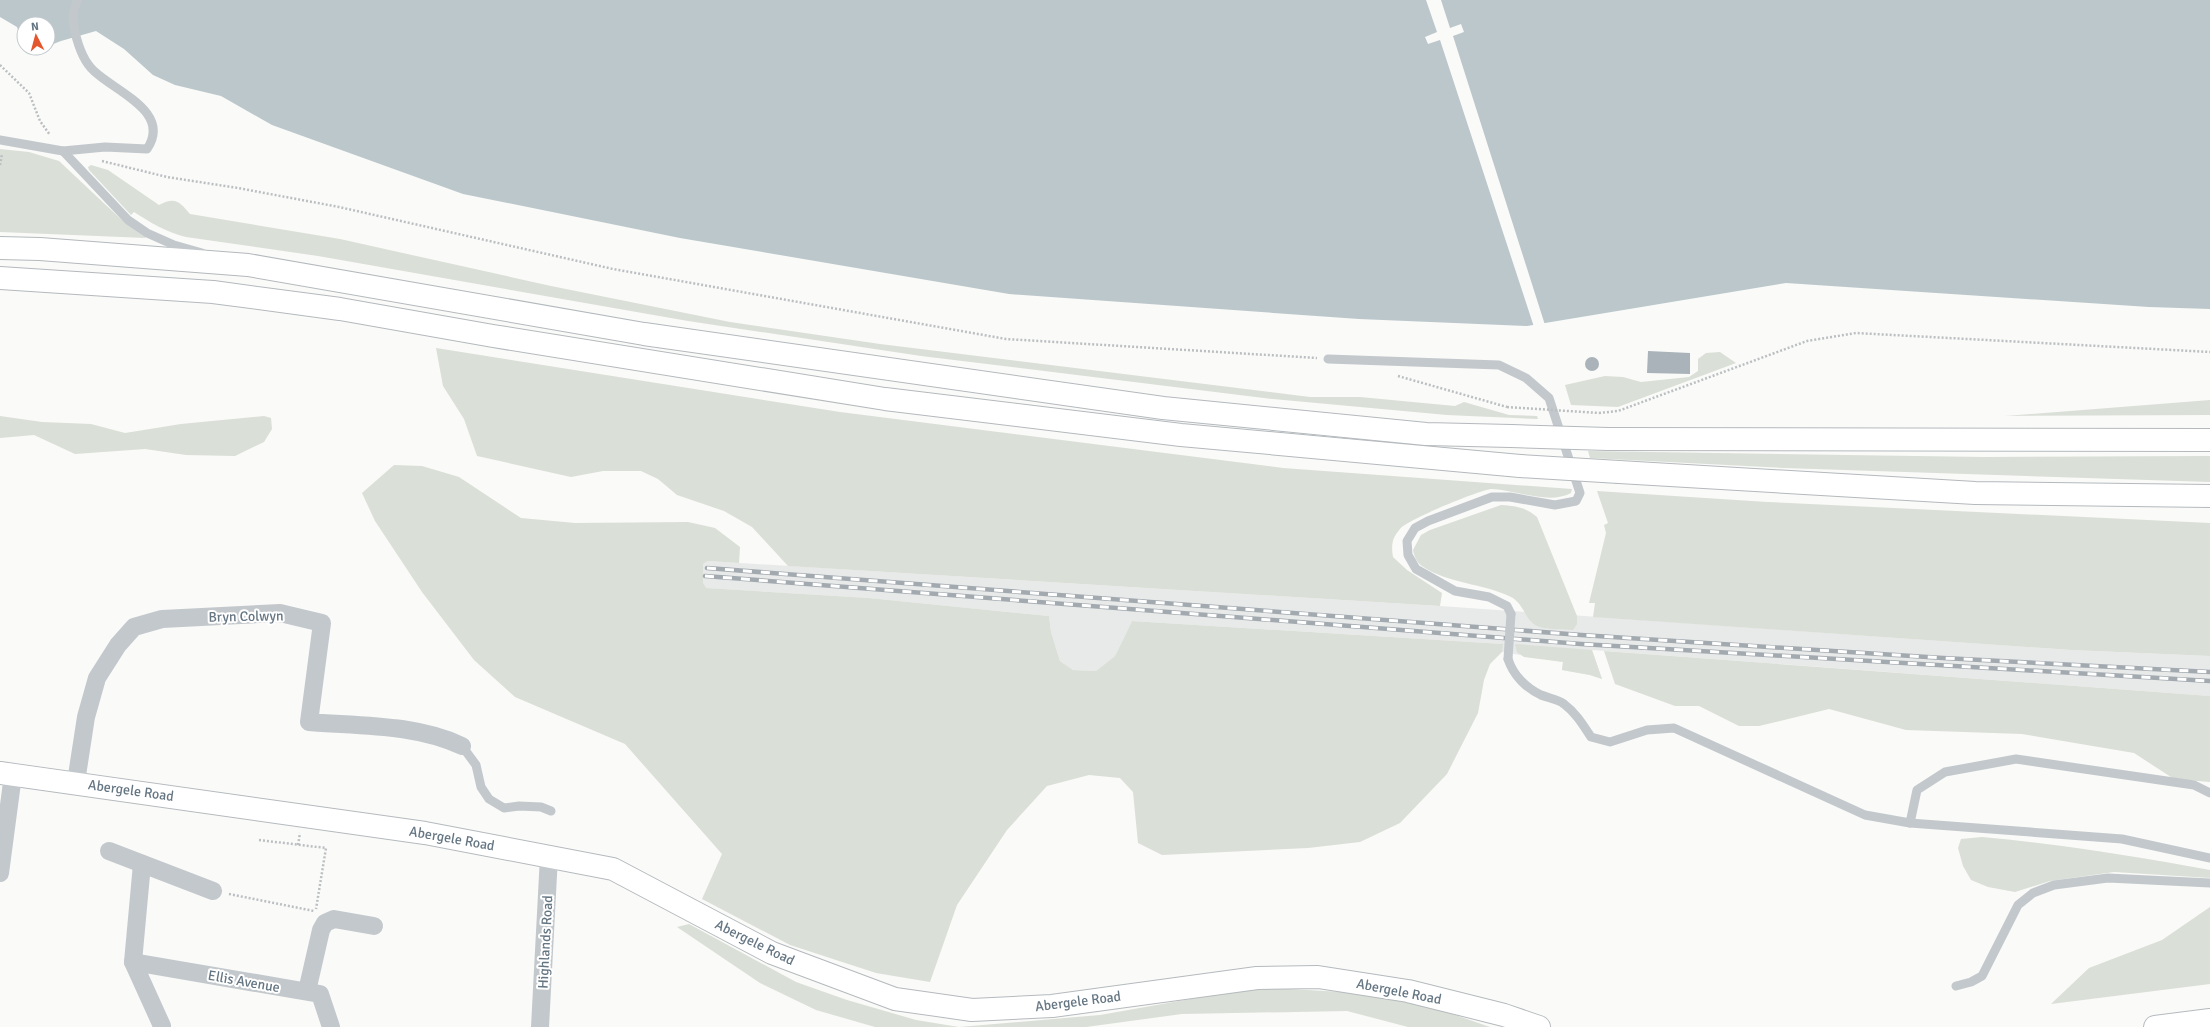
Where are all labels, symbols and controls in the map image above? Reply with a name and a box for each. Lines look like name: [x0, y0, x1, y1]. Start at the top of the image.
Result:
north arrow: [16, 16, 56, 56]
text: N: [31, 20, 39, 33]
street label: Bryn Colwyn: [208, 607, 284, 626]
street label: Abergele Road: [87, 776, 175, 805]
street label: Abergele Road: [408, 823, 496, 854]
street label: Highlands Road: [535, 895, 556, 989]
street label: Abergele Road: [712, 916, 797, 969]
street label: Ellis Avenue: [207, 967, 281, 996]
street label: Abergele Road: [1355, 975, 1443, 1008]
street label: Abergele Road: [1034, 988, 1122, 1015]

